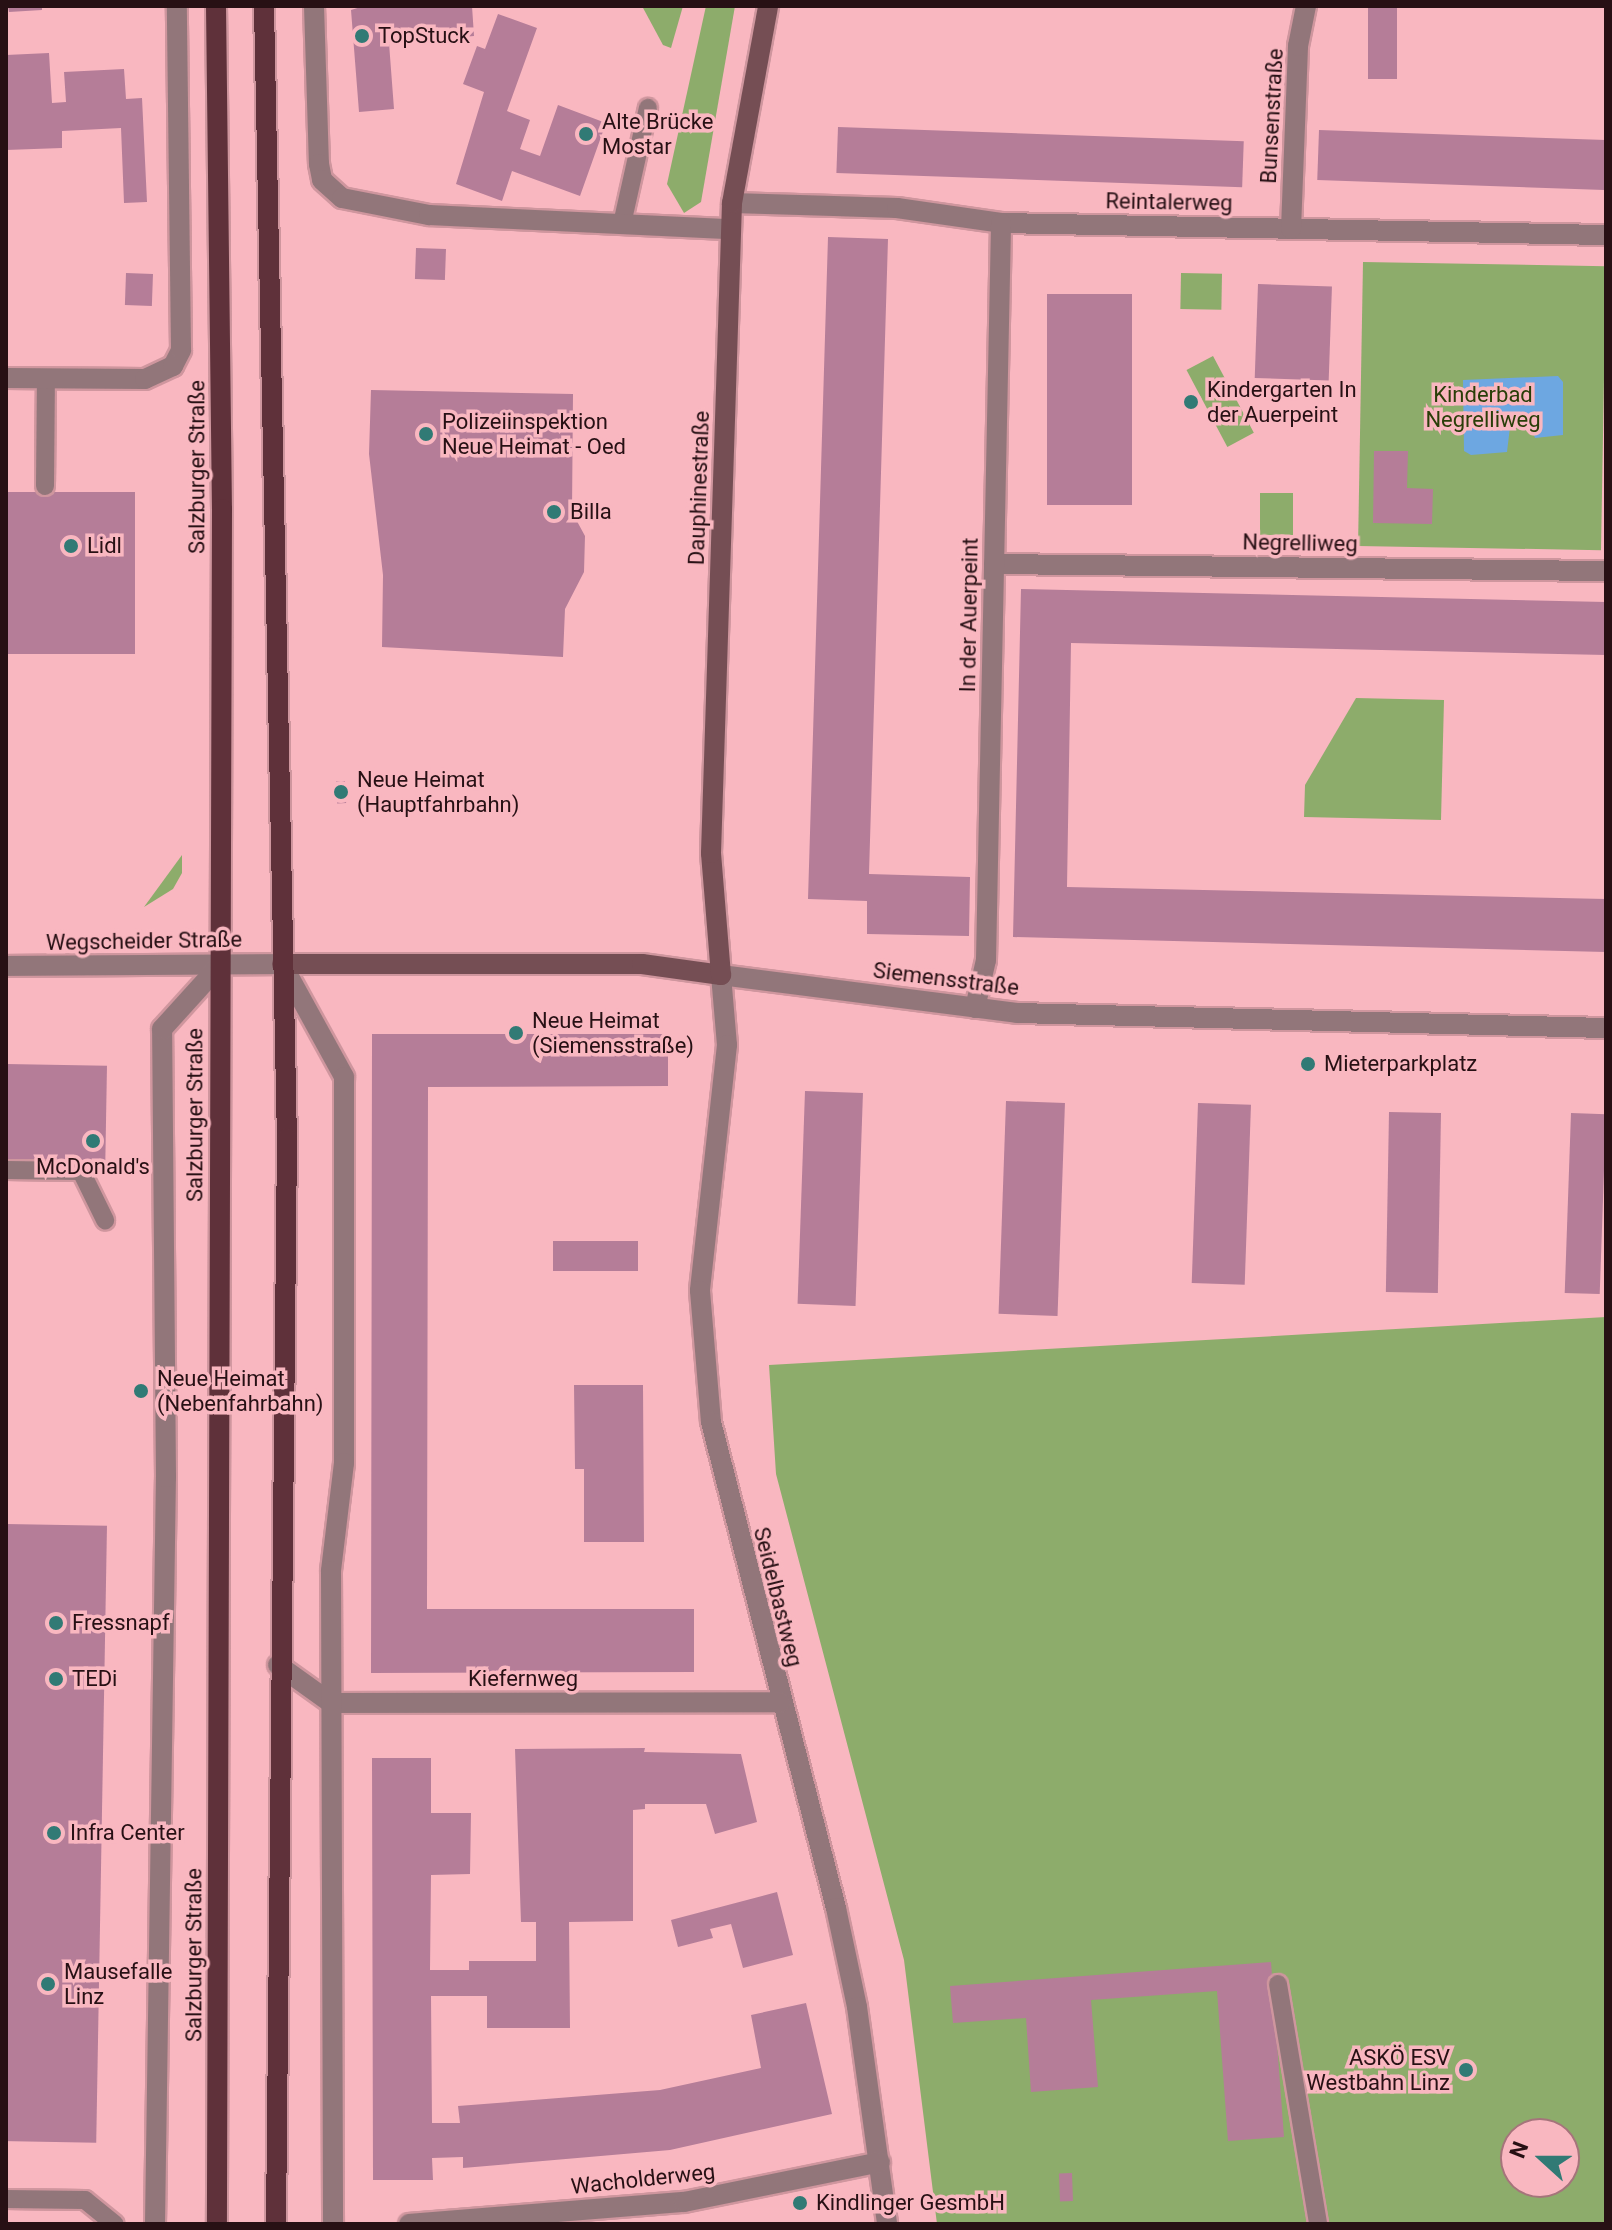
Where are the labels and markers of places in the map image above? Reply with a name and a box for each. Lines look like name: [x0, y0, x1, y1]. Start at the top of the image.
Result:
place label: TopStuck: [378, 23, 470, 49]
marker: TopStuck: [353, 27, 371, 45]
place label: Alte Brücke Mostar: [602, 108, 713, 160]
marker: Alte Brücke Mostar: [577, 125, 595, 143]
place label: Kindergarten In der Auerpeint: [1207, 376, 1357, 428]
marker: Kindergarten In der Auerpeint: [1182, 393, 1200, 411]
place label: Polizeiinspektion Neue Heimat - Oed: [442, 408, 626, 460]
marker: Polizeiinspektion Neue Heimat - Oed: [417, 425, 435, 443]
place label: Billa: [570, 499, 612, 525]
marker: Billa: [545, 503, 563, 521]
place label: Lidl: [87, 533, 122, 559]
marker: Lidl: [62, 537, 80, 555]
place label: Neue Heimat (Hauptfahrbahn): [357, 766, 519, 818]
marker: Neue Heimat (Hauptfahrbahn): [332, 783, 350, 801]
place label: Neue Heimat (Siemensstraße): [532, 1007, 694, 1058]
marker: Neue Heimat (Siemensstraße): [507, 1024, 525, 1042]
place label: Mieterparkplatz: [1324, 1051, 1477, 1077]
marker: Mieterparkplatz: [1299, 1055, 1317, 1073]
marker: McDonald's: [84, 1132, 102, 1150]
place label: McDonald's: [36, 1154, 150, 1180]
place label: Neue Heimat (Nebenfahrbahn): [157, 1365, 323, 1416]
marker: Neue Heimat (Nebenfahrbahn): [132, 1382, 150, 1400]
place label: Fressnapf: [72, 1610, 170, 1636]
marker: Fressnapf: [47, 1614, 65, 1632]
place label: TEDi: [72, 1666, 117, 1692]
marker: TEDi: [47, 1670, 65, 1688]
place label: Infra Center: [70, 1820, 185, 1846]
marker: Infra Center: [45, 1824, 63, 1842]
place label: Mausefalle Linz: [64, 1958, 172, 2010]
marker: Mausefalle Linz: [39, 1975, 57, 1993]
place label: ASKÖ ESV Westbahn Linz: [1306, 2044, 1450, 2096]
marker: ASKÖ ESV Westbahn Linz: [1457, 2061, 1475, 2079]
place label: Kindlinger GesmbH: [816, 2190, 1005, 2216]
marker: Kindlinger GesmbH: [791, 2194, 809, 2212]

